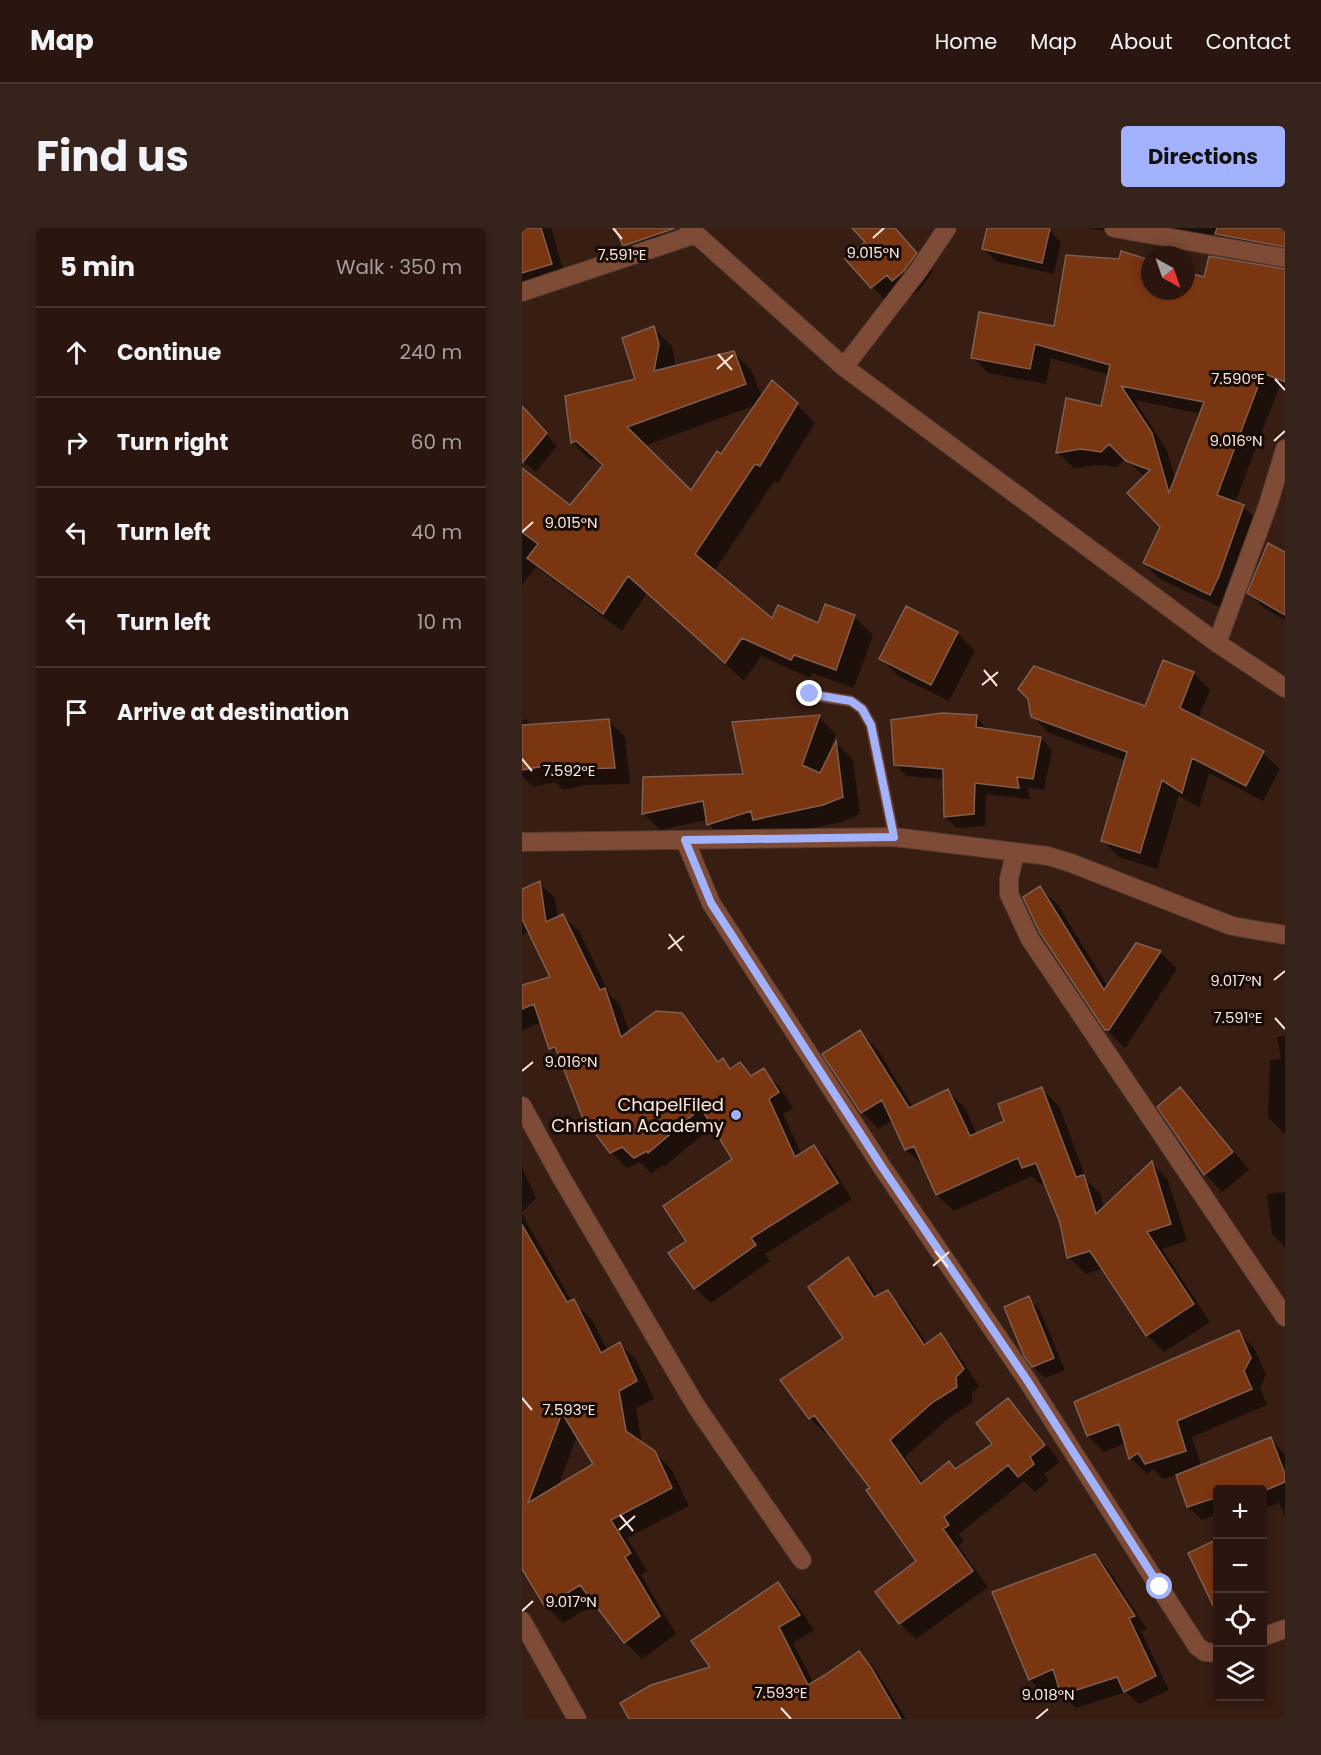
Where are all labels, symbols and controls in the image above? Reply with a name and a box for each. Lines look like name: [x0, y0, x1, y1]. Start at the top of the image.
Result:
text: Map: [30, 21, 94, 60]
text: Home: [935, 27, 997, 56]
text: Map: [1030, 27, 1077, 56]
text: About: [1110, 27, 1173, 56]
text: Contact: [1206, 27, 1291, 56]
button: Directions: [1121, 126, 1285, 187]
text: Find us: [36, 127, 189, 186]
text: 9.015°N: [847, 242, 899, 263]
text: 7.591°E: [598, 244, 646, 265]
north arrow: [1141, 246, 1195, 300]
text: 5 min: [60, 249, 135, 285]
text: Walk · 350 m: [336, 253, 462, 281]
icon: ahead: [60, 336, 93, 369]
text: Continue: [117, 337, 221, 368]
text: 240 m: [399, 338, 462, 366]
text: 7.590°E: [1211, 368, 1265, 389]
icon: right: [60, 426, 93, 459]
text: Turn right: [117, 427, 228, 458]
text: 60 m: [411, 428, 462, 456]
text: 9.016°N: [1209, 430, 1263, 451]
text: 9.015°N: [545, 512, 597, 533]
icon: left: [60, 516, 93, 549]
text: Turn left: [117, 517, 211, 548]
text: 40 m: [411, 518, 462, 546]
icon: left: [60, 606, 93, 639]
text: Turn left: [117, 607, 211, 638]
text: 10 m: [417, 608, 462, 636]
route end: [796, 680, 822, 706]
icon: arrive: [60, 696, 93, 729]
text: Arrive at destination: [117, 697, 349, 728]
text: 7.592°E: [543, 760, 595, 781]
text: 9.017°N: [1210, 970, 1262, 991]
text: 7.591°E: [1214, 1007, 1262, 1028]
text: 9.016°N: [544, 1051, 598, 1072]
place label: ChapelFiled Christian Academy: [551, 1092, 724, 1138]
marker: ChapelFiled Christian Academy: [729, 1108, 743, 1122]
text: 7.593°E: [543, 1399, 595, 1420]
map controls: [1213, 1485, 1267, 1701]
button: +: [1213, 1485, 1267, 1539]
button: −: [1213, 1539, 1267, 1593]
route start: [1146, 1573, 1172, 1599]
text: 9.017°N: [545, 1591, 597, 1612]
button: locate: [1213, 1593, 1267, 1647]
button: layers: [1213, 1647, 1267, 1701]
text: 7.593°E: [755, 1682, 807, 1703]
text: 9.018°N: [1022, 1684, 1074, 1705]

